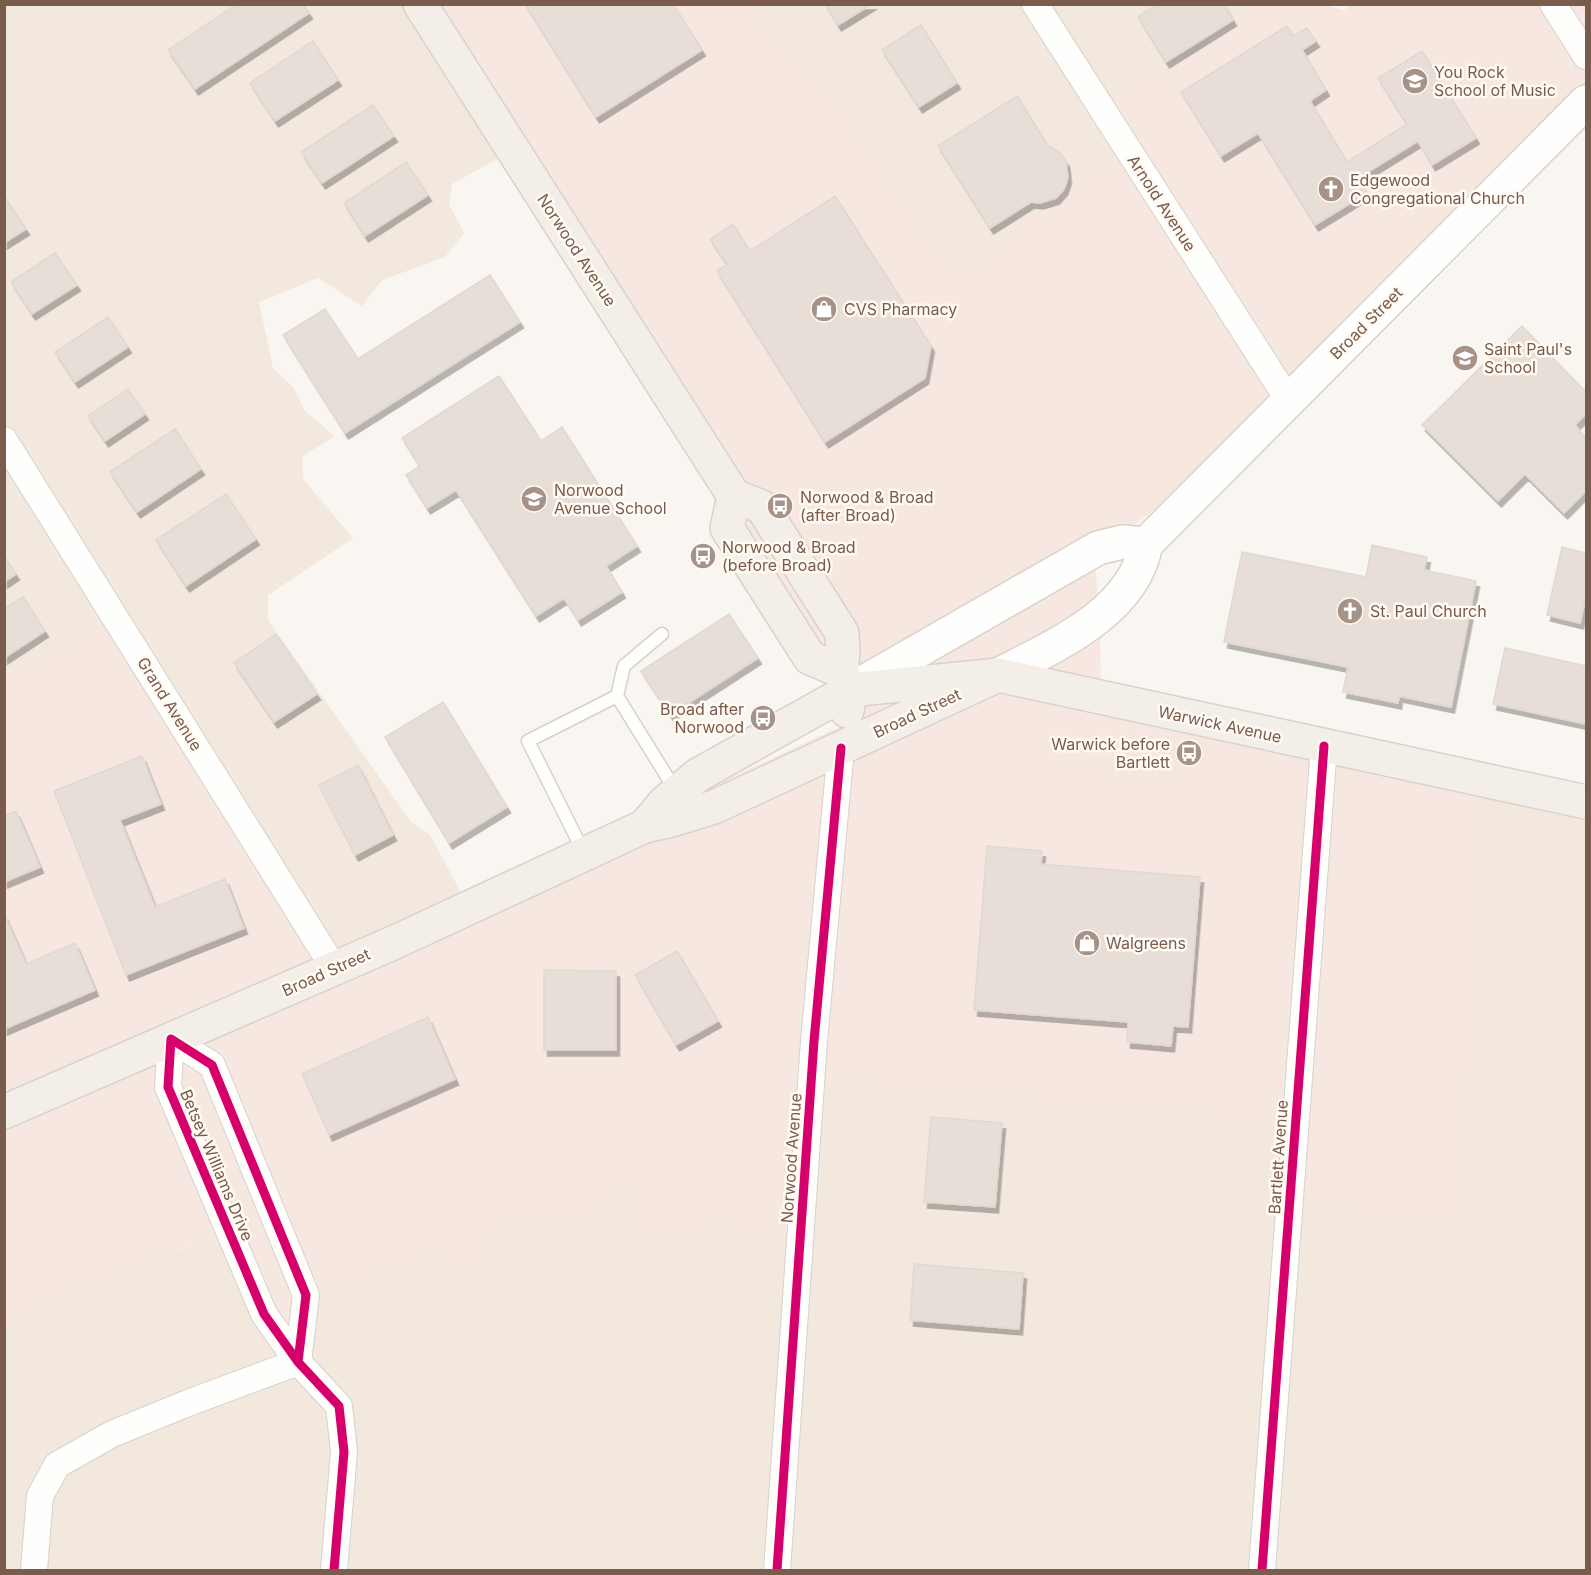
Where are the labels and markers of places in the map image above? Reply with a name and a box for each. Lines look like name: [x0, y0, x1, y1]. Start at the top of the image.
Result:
place label: You Rock School of Music: [1434, 62, 1556, 100]
school or university icon: You Rock School of Music: [1400, 66, 1430, 96]
place label: Edgewood Congregational Church: [1350, 170, 1525, 208]
church icon: Edgewood Congregational Church: [1316, 174, 1346, 204]
shop icon: CVS Pharmacy: [809, 294, 839, 324]
place label: CVS Pharmacy: [844, 299, 957, 319]
place label: Saint Paul's School: [1484, 339, 1572, 377]
school or university icon: Saint Paul's School: [1450, 343, 1480, 373]
place label: Norwood Avenue School: [554, 480, 667, 518]
school or university icon: Norwood Avenue School: [519, 484, 549, 514]
place label: Norwood & Broad (after Broad): [800, 487, 934, 525]
bus stop icon: Norwood & Broad (after Broad): [765, 491, 795, 521]
place label: Norwood & Broad (before Broad): [722, 537, 856, 575]
bus stop icon: Norwood & Broad (before Broad): [688, 541, 718, 571]
church icon: St. Paul Church: [1335, 596, 1365, 626]
place label: St. Paul Church: [1370, 601, 1487, 621]
place label: Broad after Norwood: [660, 699, 744, 737]
bus stop icon: Broad after Norwood: [748, 703, 778, 733]
place label: Warwick before Bartlett: [1051, 734, 1170, 772]
bus stop icon: Warwick before Bartlett: [1174, 738, 1204, 768]
shop icon: Walgreens: [1072, 928, 1102, 958]
place label: Walgreens: [1106, 933, 1186, 953]

